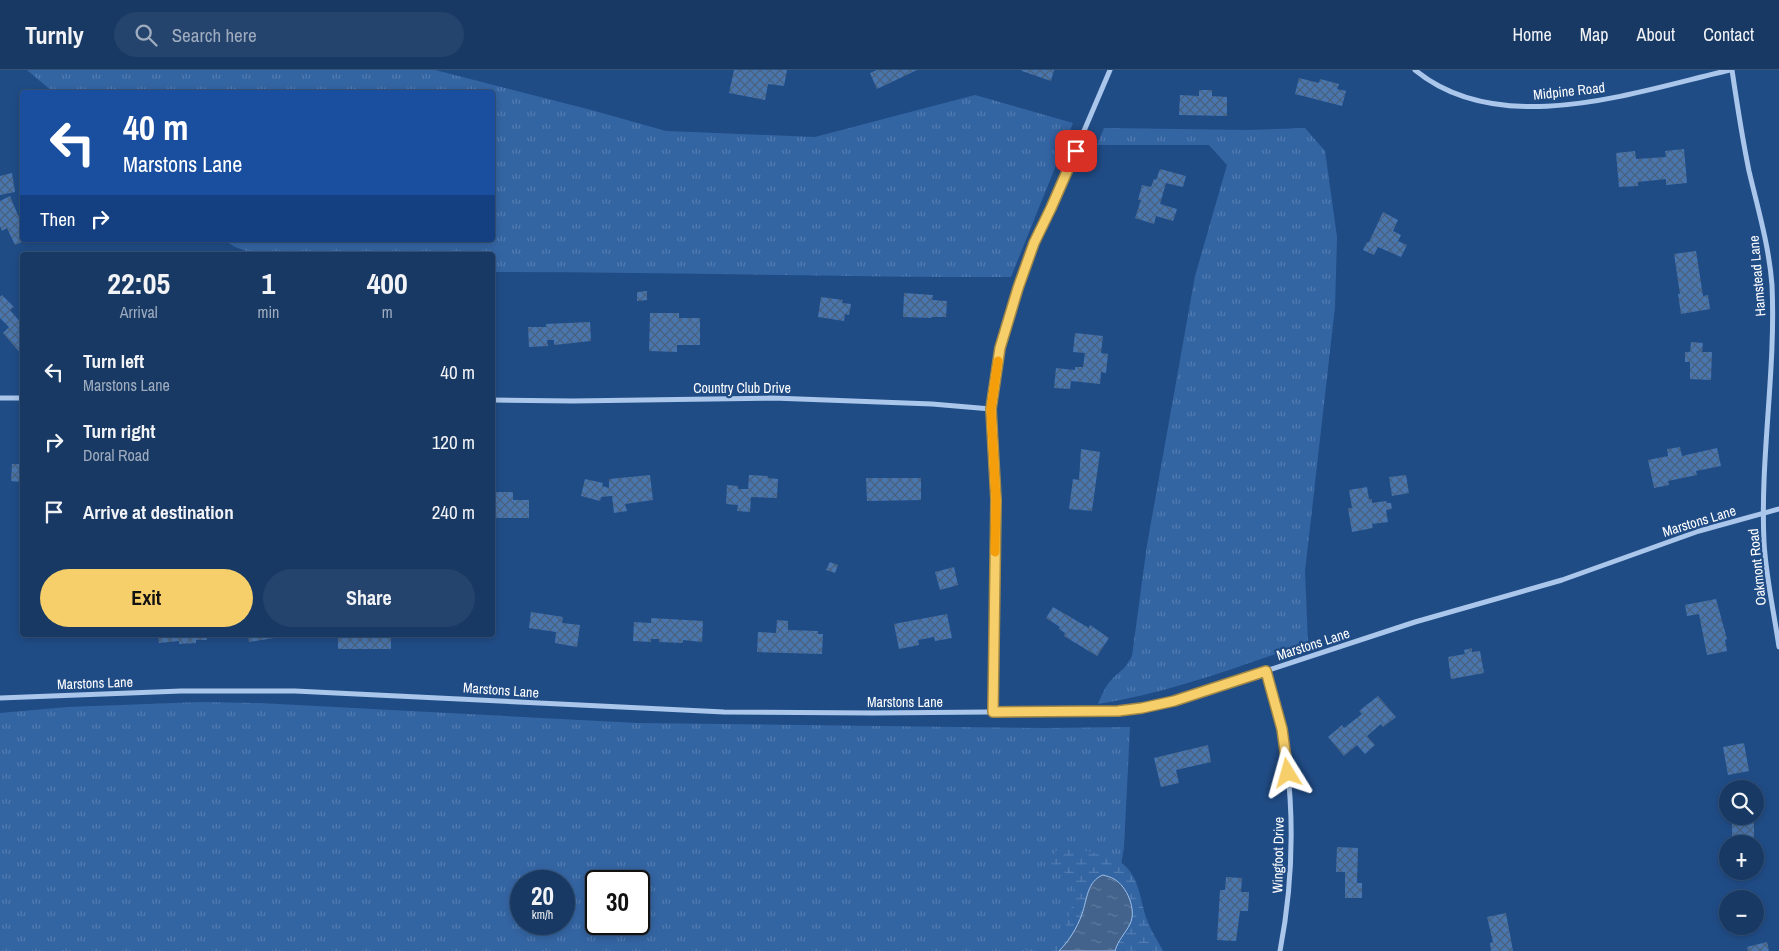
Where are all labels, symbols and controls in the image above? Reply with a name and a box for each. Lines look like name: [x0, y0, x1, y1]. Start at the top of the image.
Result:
search box: [114, 12, 464, 57]
text: Turnly: [25, 19, 84, 51]
icon: search: [132, 21, 160, 49]
text: Search here: [172, 22, 257, 48]
text: Home: [1512, 22, 1552, 47]
text: Map: [1580, 22, 1609, 47]
text: About: [1637, 22, 1675, 47]
text: Contact: [1703, 22, 1754, 47]
street label: Midpine Road: [1532, 78, 1606, 104]
text: 40 m: [123, 104, 188, 151]
icon: left: [40, 110, 105, 175]
pin: [1055, 130, 1097, 172]
icon: arrive: [1062, 137, 1090, 165]
text: Marstons Lane: [123, 149, 242, 179]
icon: right: [86, 205, 114, 233]
text: Then: [40, 206, 76, 232]
street label: Hamstead Lane: [1745, 235, 1769, 317]
text: 22:05: [107, 263, 170, 303]
text: 1: [262, 263, 275, 303]
text: 400: [367, 263, 408, 303]
text: Arrival: [120, 301, 158, 323]
text: min: [257, 301, 279, 323]
text: m: [382, 301, 393, 323]
text: Turn left: [83, 348, 144, 374]
icon: left: [40, 358, 68, 386]
text: 40 m: [440, 359, 475, 385]
text: Marstons Lane: [83, 374, 170, 396]
street label: Country Club Drive: [693, 379, 791, 397]
text: Turn right: [83, 418, 155, 444]
icon: right: [40, 428, 68, 456]
text: 120 m: [432, 429, 475, 455]
text: Doral Road: [83, 444, 149, 466]
icon: arrive: [40, 498, 68, 526]
text: Arrive at destination: [83, 499, 234, 525]
text: 240 m: [432, 499, 475, 525]
street label: Marstons Lane: [1660, 501, 1738, 541]
street label: Oakmont Road: [1744, 528, 1770, 606]
button: Exit: [40, 569, 253, 627]
button: Share: [263, 569, 475, 627]
street label: Marstons Lane: [1274, 624, 1352, 664]
street label: Marstons Lane: [57, 673, 133, 693]
street label: Marstons Lane: [462, 678, 540, 702]
street label: Marstons Lane: [867, 693, 943, 711]
position arrow: [1261, 746, 1313, 798]
map controls: [1719, 780, 1764, 935]
button: search: [1719, 780, 1764, 825]
street label: Wingfoot Drive: [1268, 817, 1288, 893]
button: +: [1719, 835, 1764, 880]
speed limit sign: 30: [585, 870, 650, 935]
text: 20: [531, 879, 554, 913]
button: −: [1719, 890, 1764, 935]
text: km/h: [532, 907, 553, 923]

